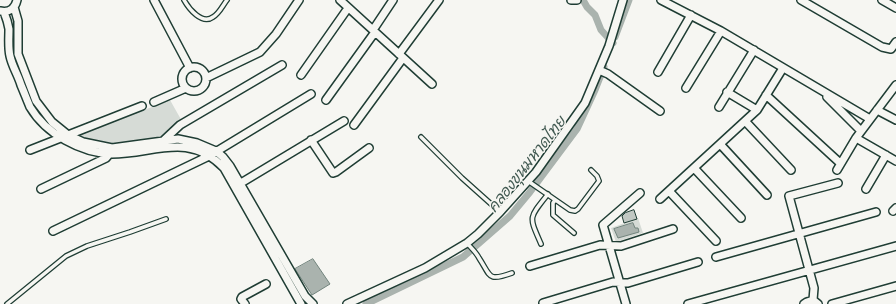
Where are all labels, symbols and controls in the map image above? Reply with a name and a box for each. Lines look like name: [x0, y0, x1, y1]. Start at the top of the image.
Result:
water label: คลองขุนมหาดไทย: [486, 115, 572, 217]

